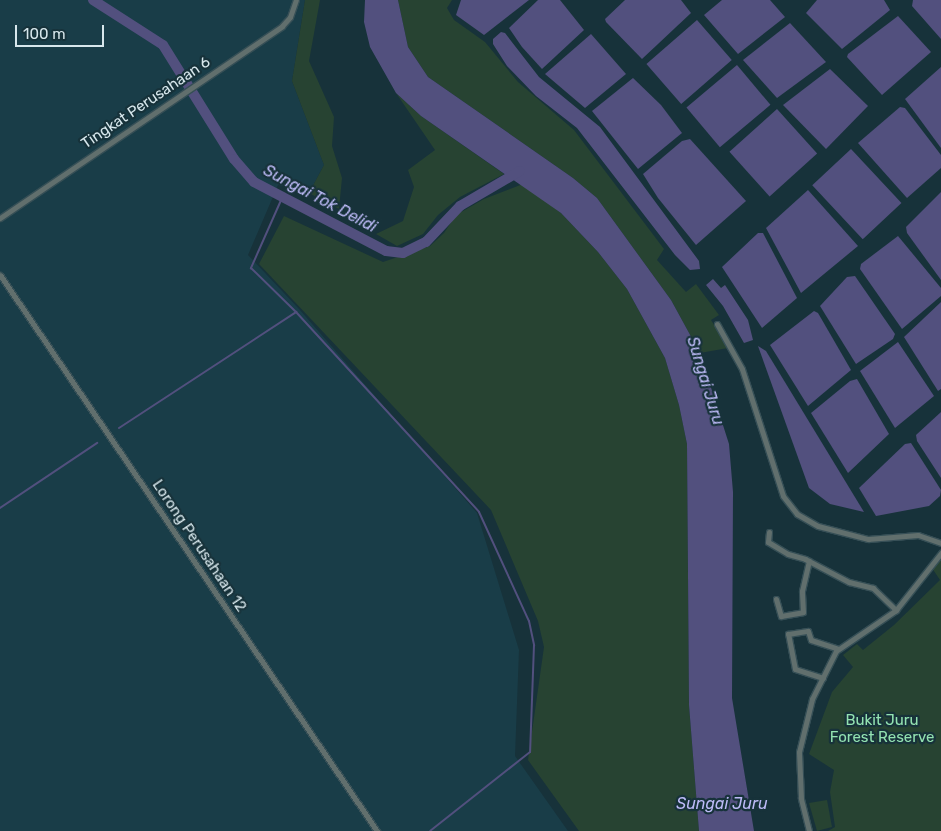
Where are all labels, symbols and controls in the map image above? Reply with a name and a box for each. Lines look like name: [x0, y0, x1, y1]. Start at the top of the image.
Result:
scale bar: [18, 15, 106, 47]
text: 100 m: [23, 25, 65, 43]
street label: Tingkat Perusahaan 6: [78, 53, 214, 153]
water label: Sungai Tok Delidi: [260, 161, 380, 237]
water label: Sungai Juru: [682, 334, 728, 428]
street label: Lorong Perusahaan 12: [148, 477, 250, 615]
park label: Bukit Juru Forest Reserve: [830, 711, 934, 746]
water label: Sungai Juru: [676, 794, 768, 814]

